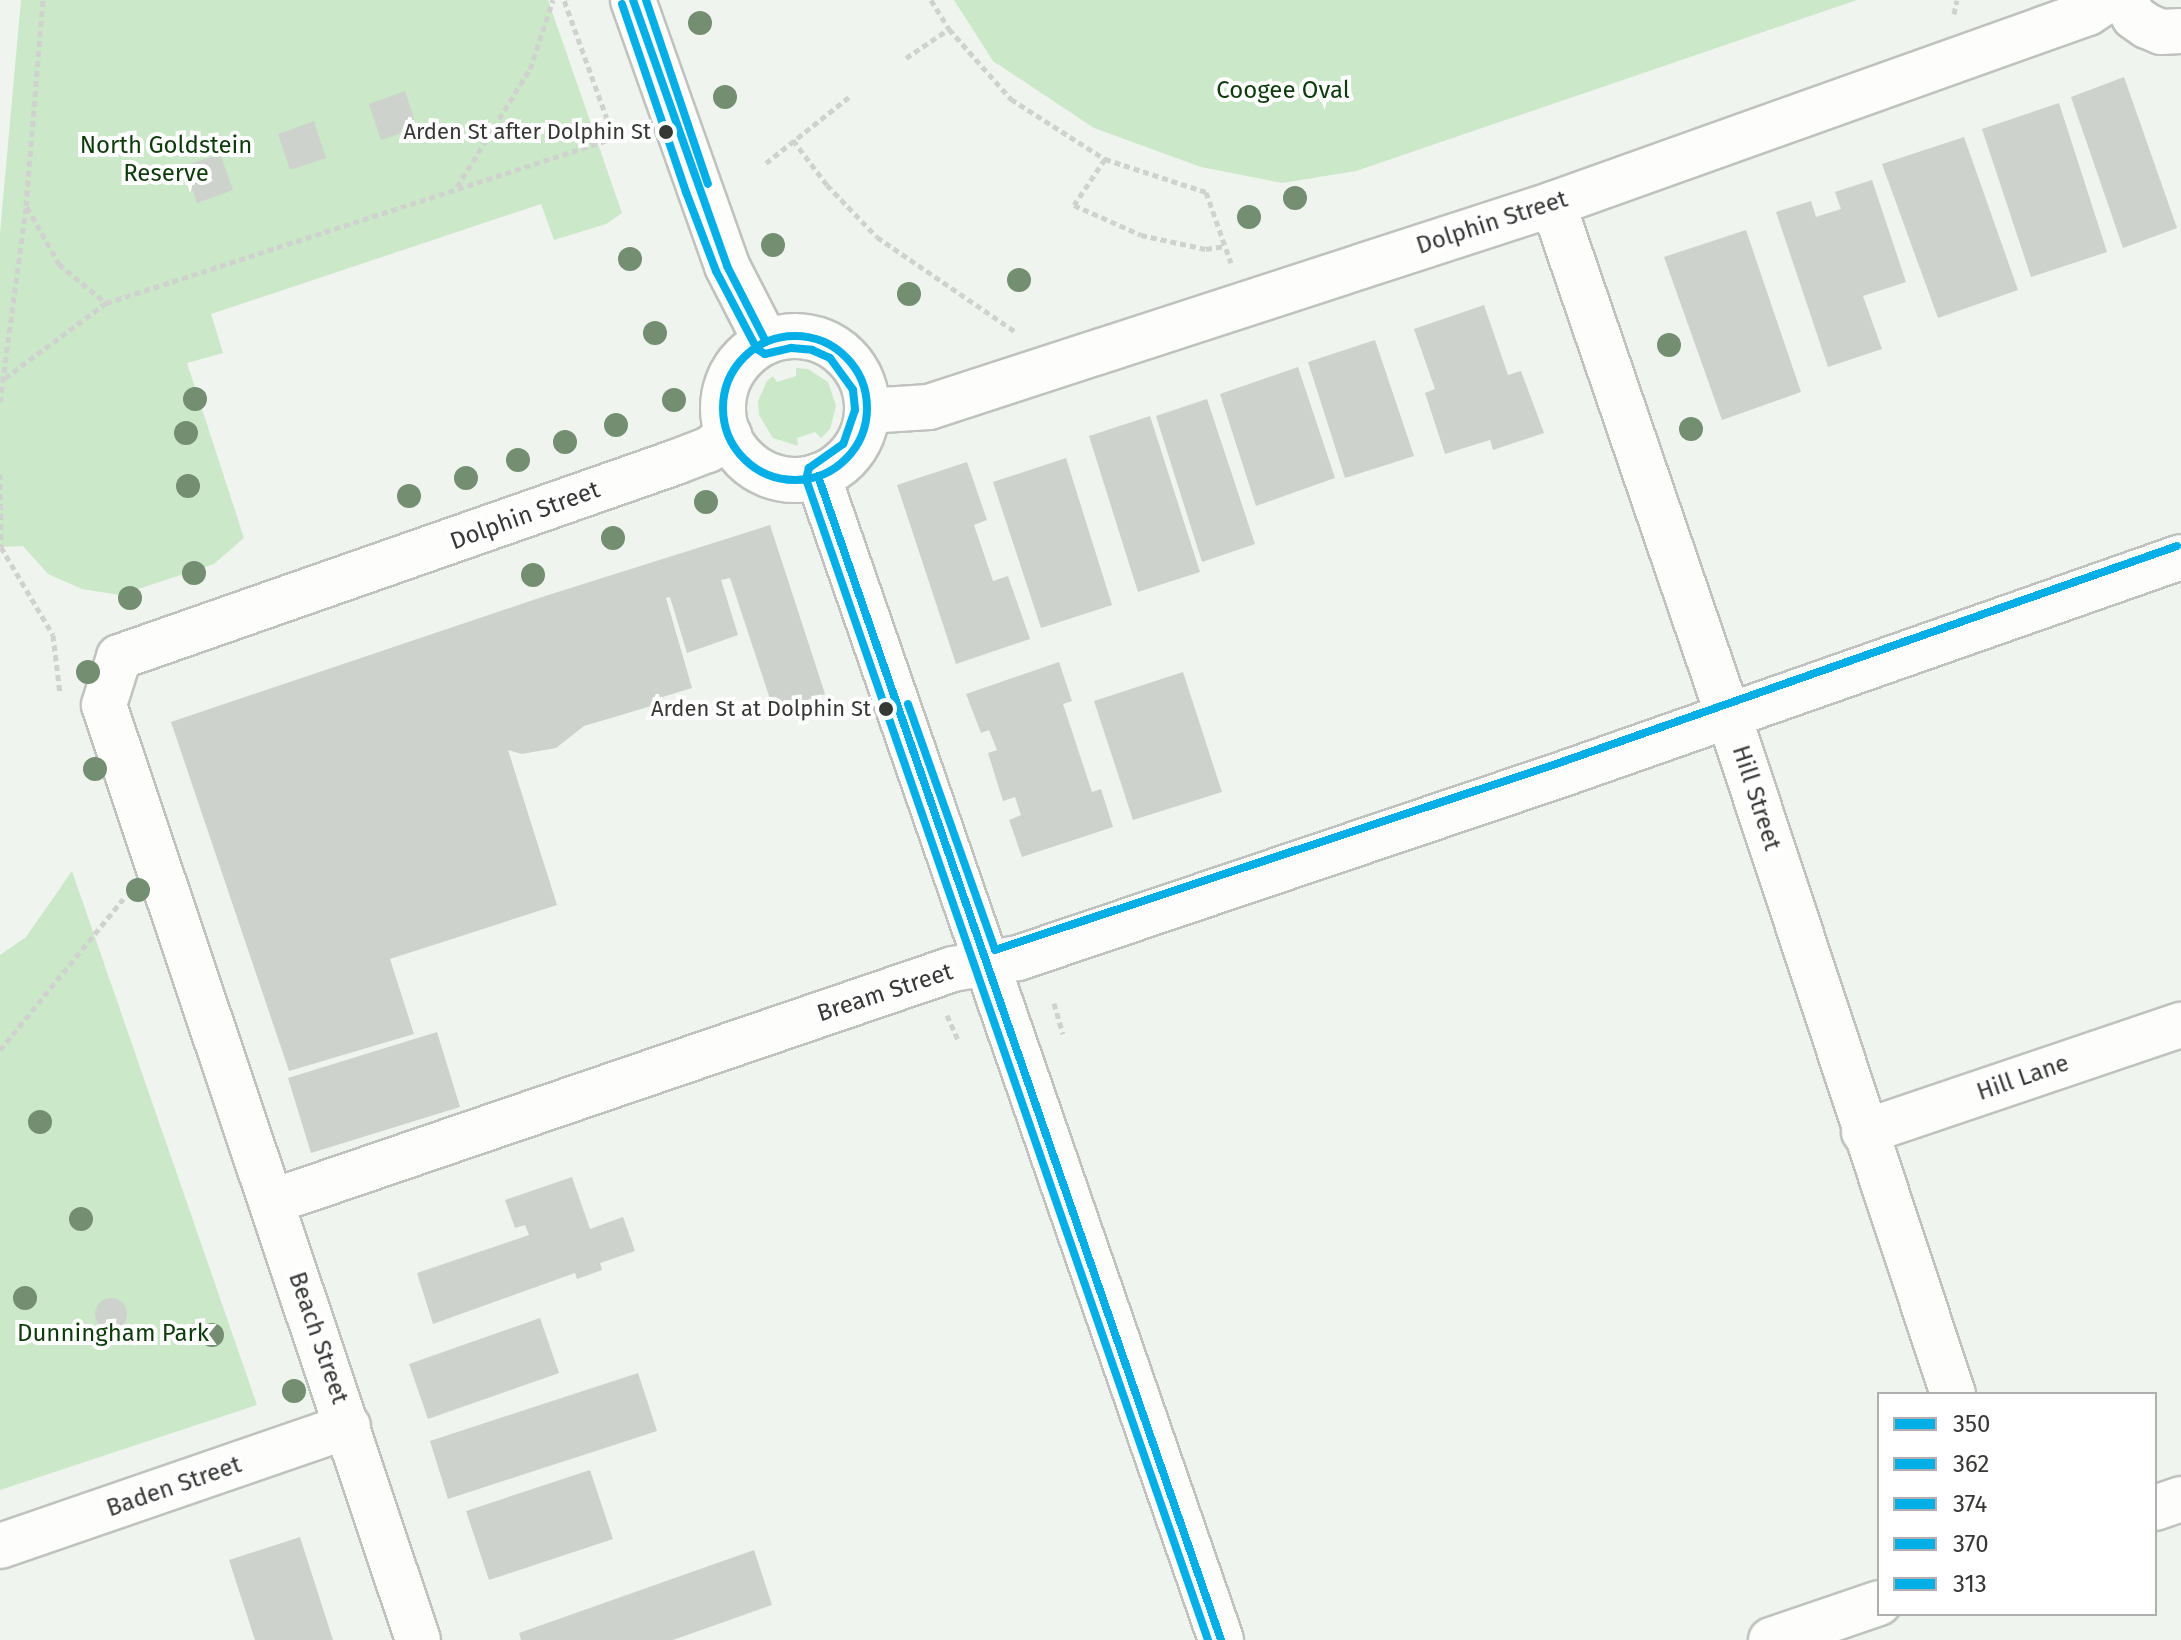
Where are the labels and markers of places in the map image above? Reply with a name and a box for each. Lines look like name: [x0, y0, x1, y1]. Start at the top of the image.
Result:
place label: Arden St after Dolphin St: [403, 119, 651, 145]
marker: Arden St after Dolphin St: [658, 124, 674, 140]
place label: Arden St at Dolphin St: [651, 696, 871, 722]
marker: Arden St at Dolphin St: [878, 701, 894, 717]

